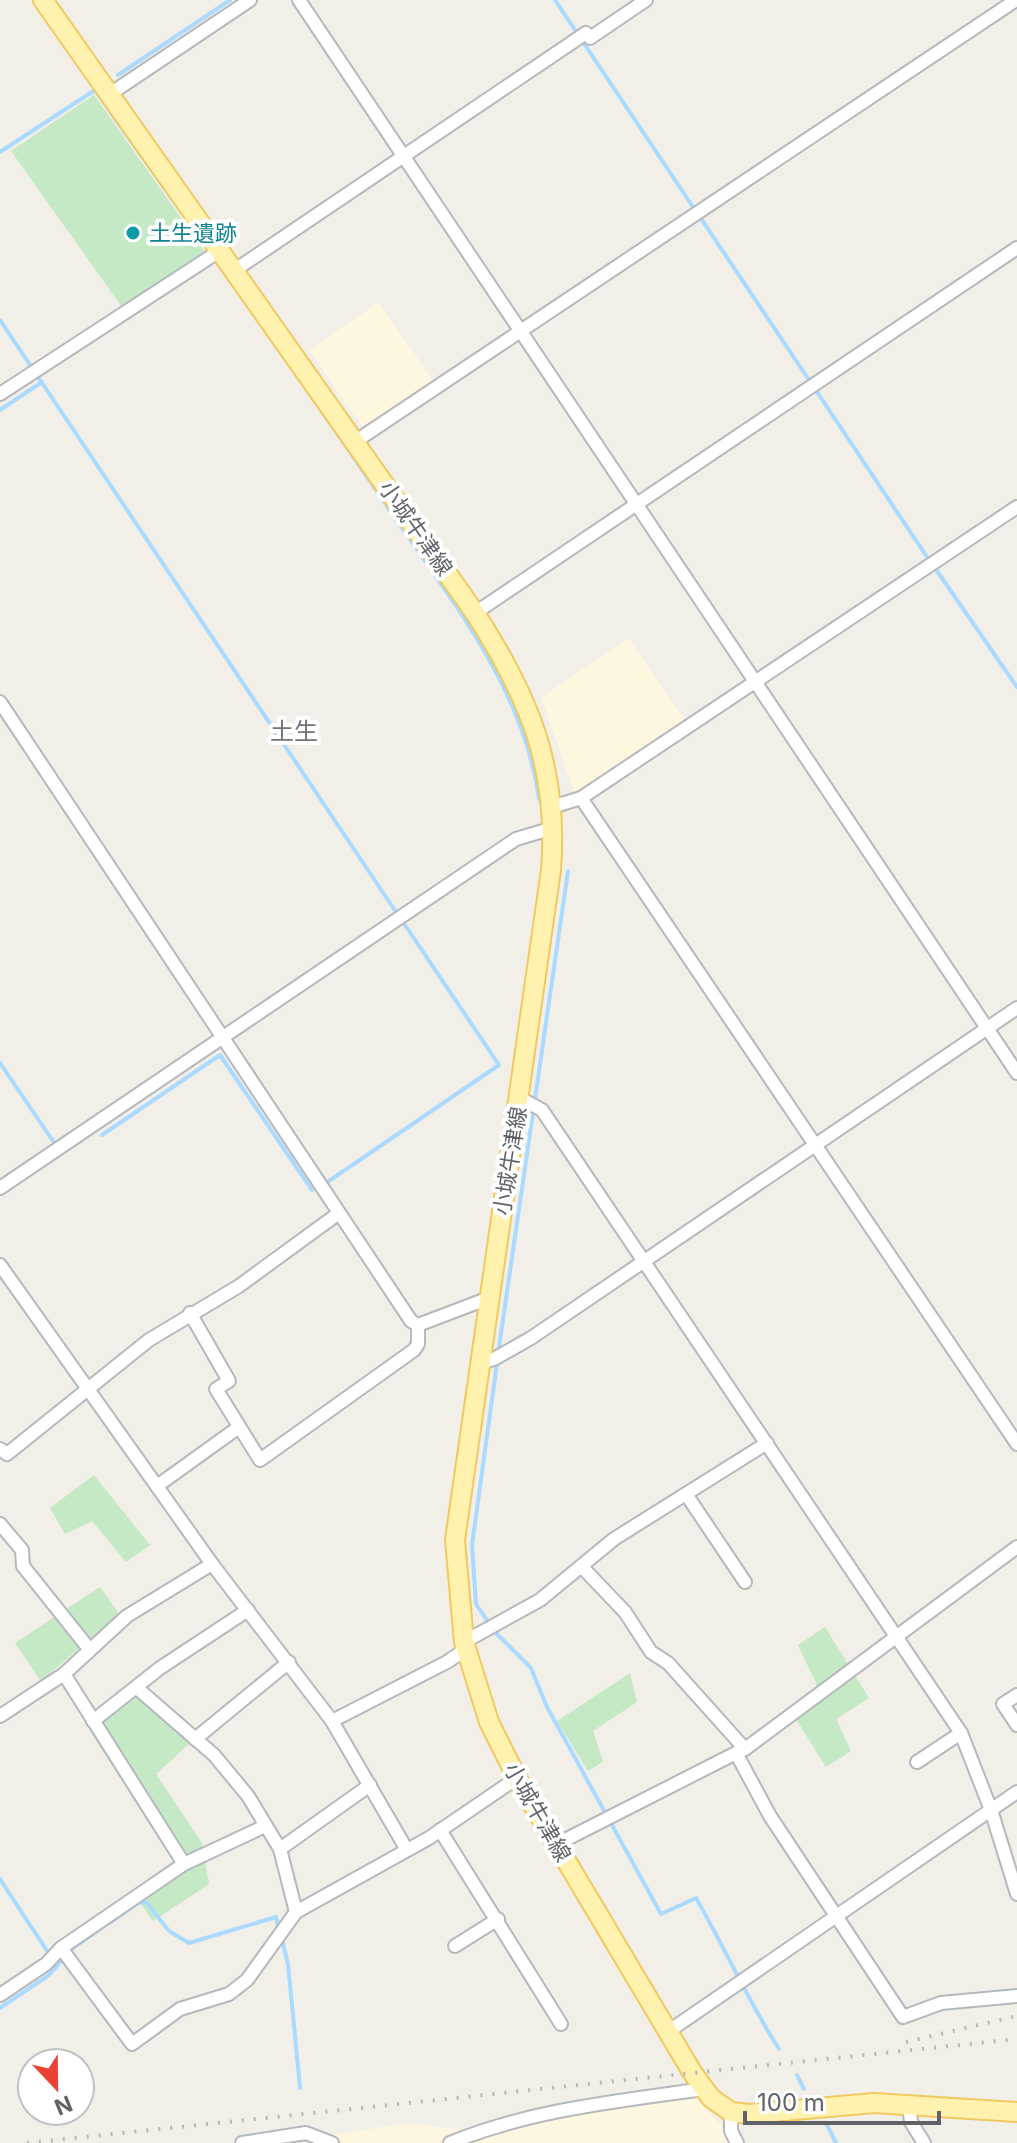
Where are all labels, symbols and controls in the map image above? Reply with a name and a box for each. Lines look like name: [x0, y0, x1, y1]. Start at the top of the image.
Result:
place label: 土生遺跡: [149, 220, 237, 246]
marker: 土生遺跡: [124, 224, 142, 242]
street label: 小城牛津線: [374, 475, 458, 581]
district label: 土生: [270, 717, 318, 746]
street label: 小城牛津線: [489, 1105, 531, 1217]
street label: 小城牛津線: [499, 1758, 577, 1866]
north arrow: [16, 2047, 96, 2127]
scale bar: [745, 2075, 939, 2125]
text: 100 m: [757, 2088, 825, 2117]
text: N: [51, 2090, 76, 2121]

